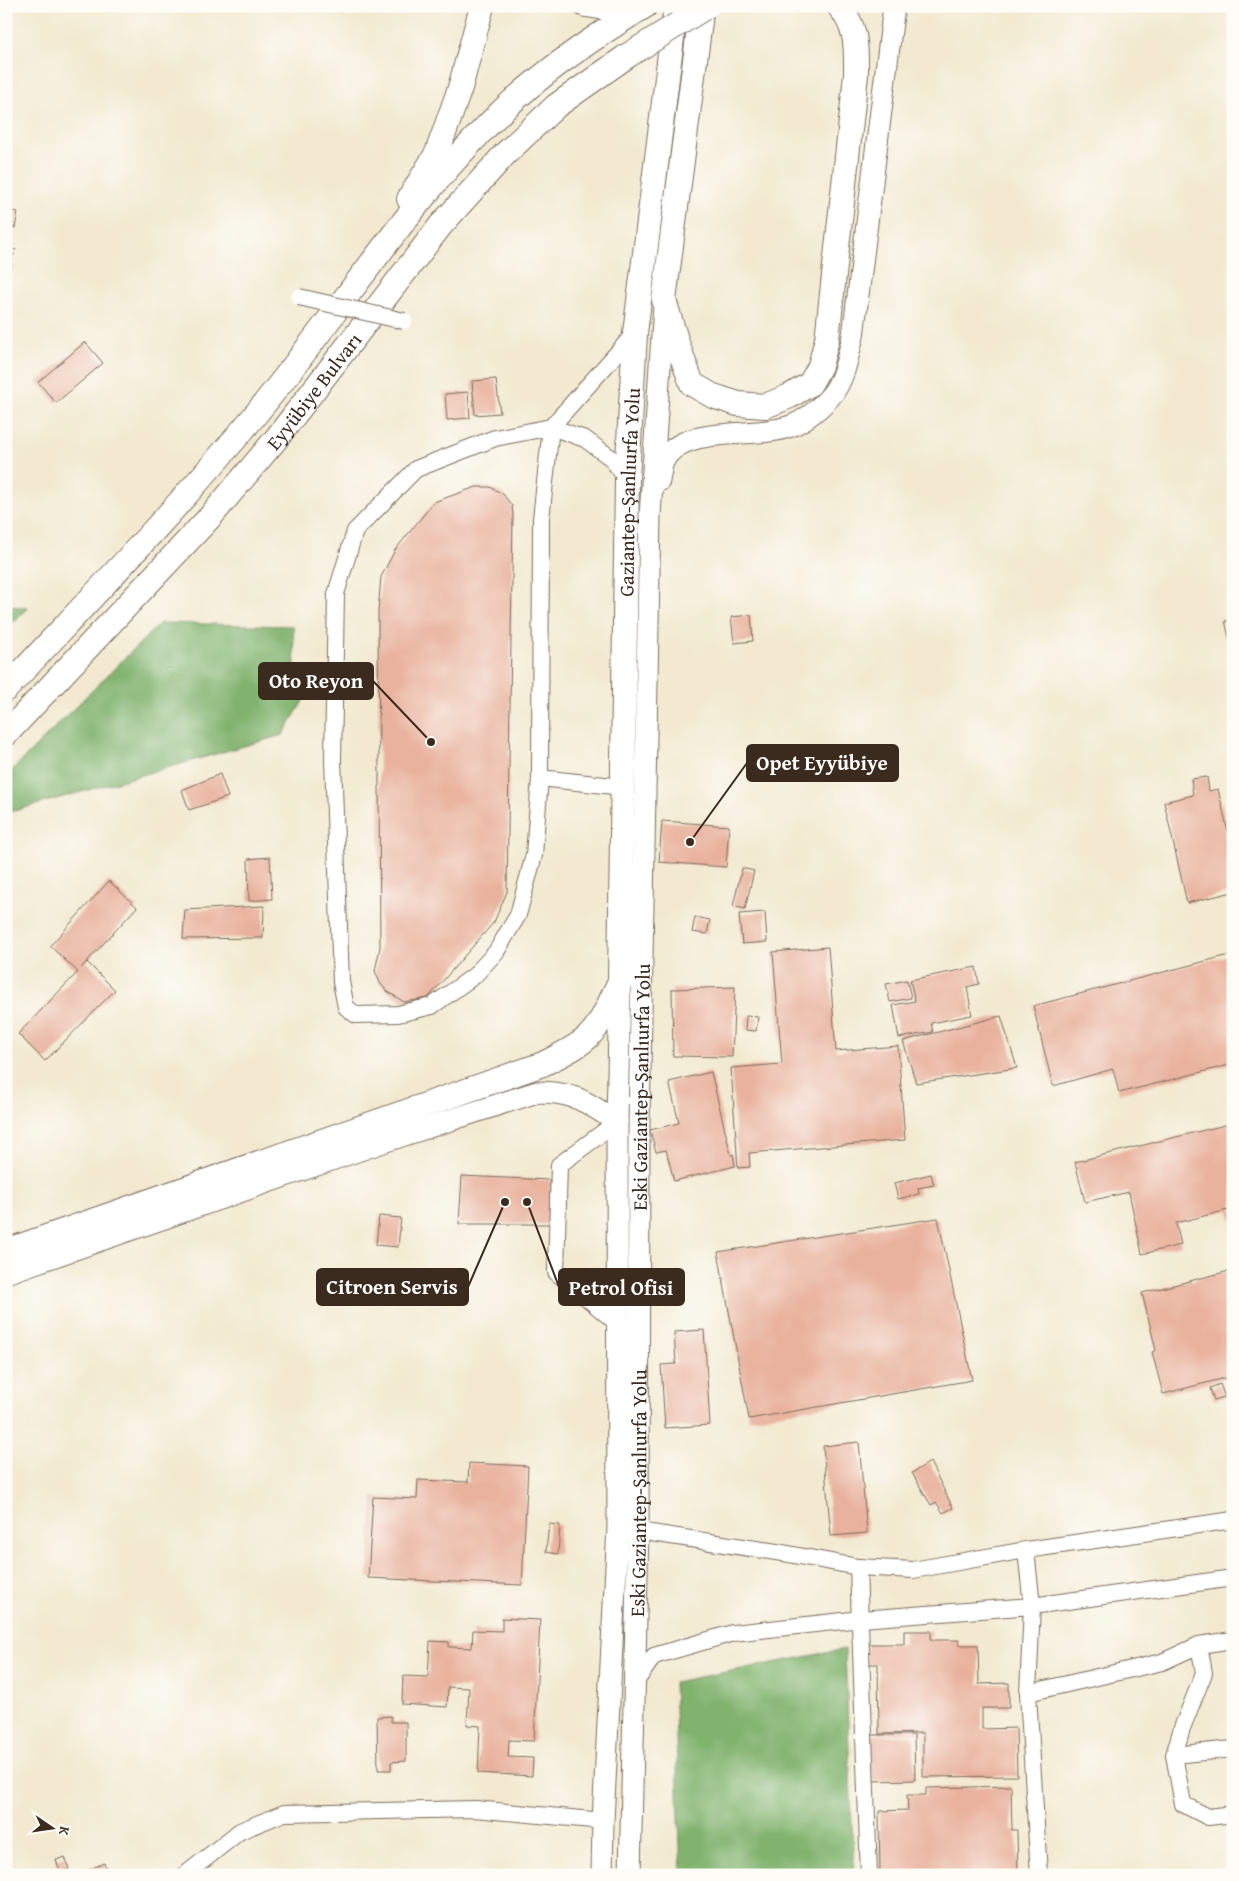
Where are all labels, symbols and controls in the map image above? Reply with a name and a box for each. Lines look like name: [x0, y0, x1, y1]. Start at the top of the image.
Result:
street label: Eyyübiye Bulvarı: [259, 326, 368, 456]
street label: Gaziantep-Şanlıurfa Yolu: [611, 387, 646, 597]
callout: Oto Reyon: [259, 663, 373, 699]
text: Oto Reyon: [269, 665, 364, 696]
callout: Opet Eyyübiye: [747, 745, 898, 781]
text: Opet Eyyübiye: [756, 747, 888, 778]
street label: Eski Gaziantep-Şanlıurfa Yolu: [624, 963, 656, 1211]
callout: Citroen Servis: [317, 1269, 468, 1305]
callout: Petrol Ofisi: [559, 1269, 684, 1305]
text: Citroen Servis: [326, 1271, 458, 1302]
text: Petrol Ofisi: [569, 1272, 674, 1303]
street label: Eski Gaziantep-Şanlıurfa Yolu: [622, 1369, 653, 1617]
north arrow: [28, 1804, 78, 1854]
text: K: [54, 1824, 75, 1838]

